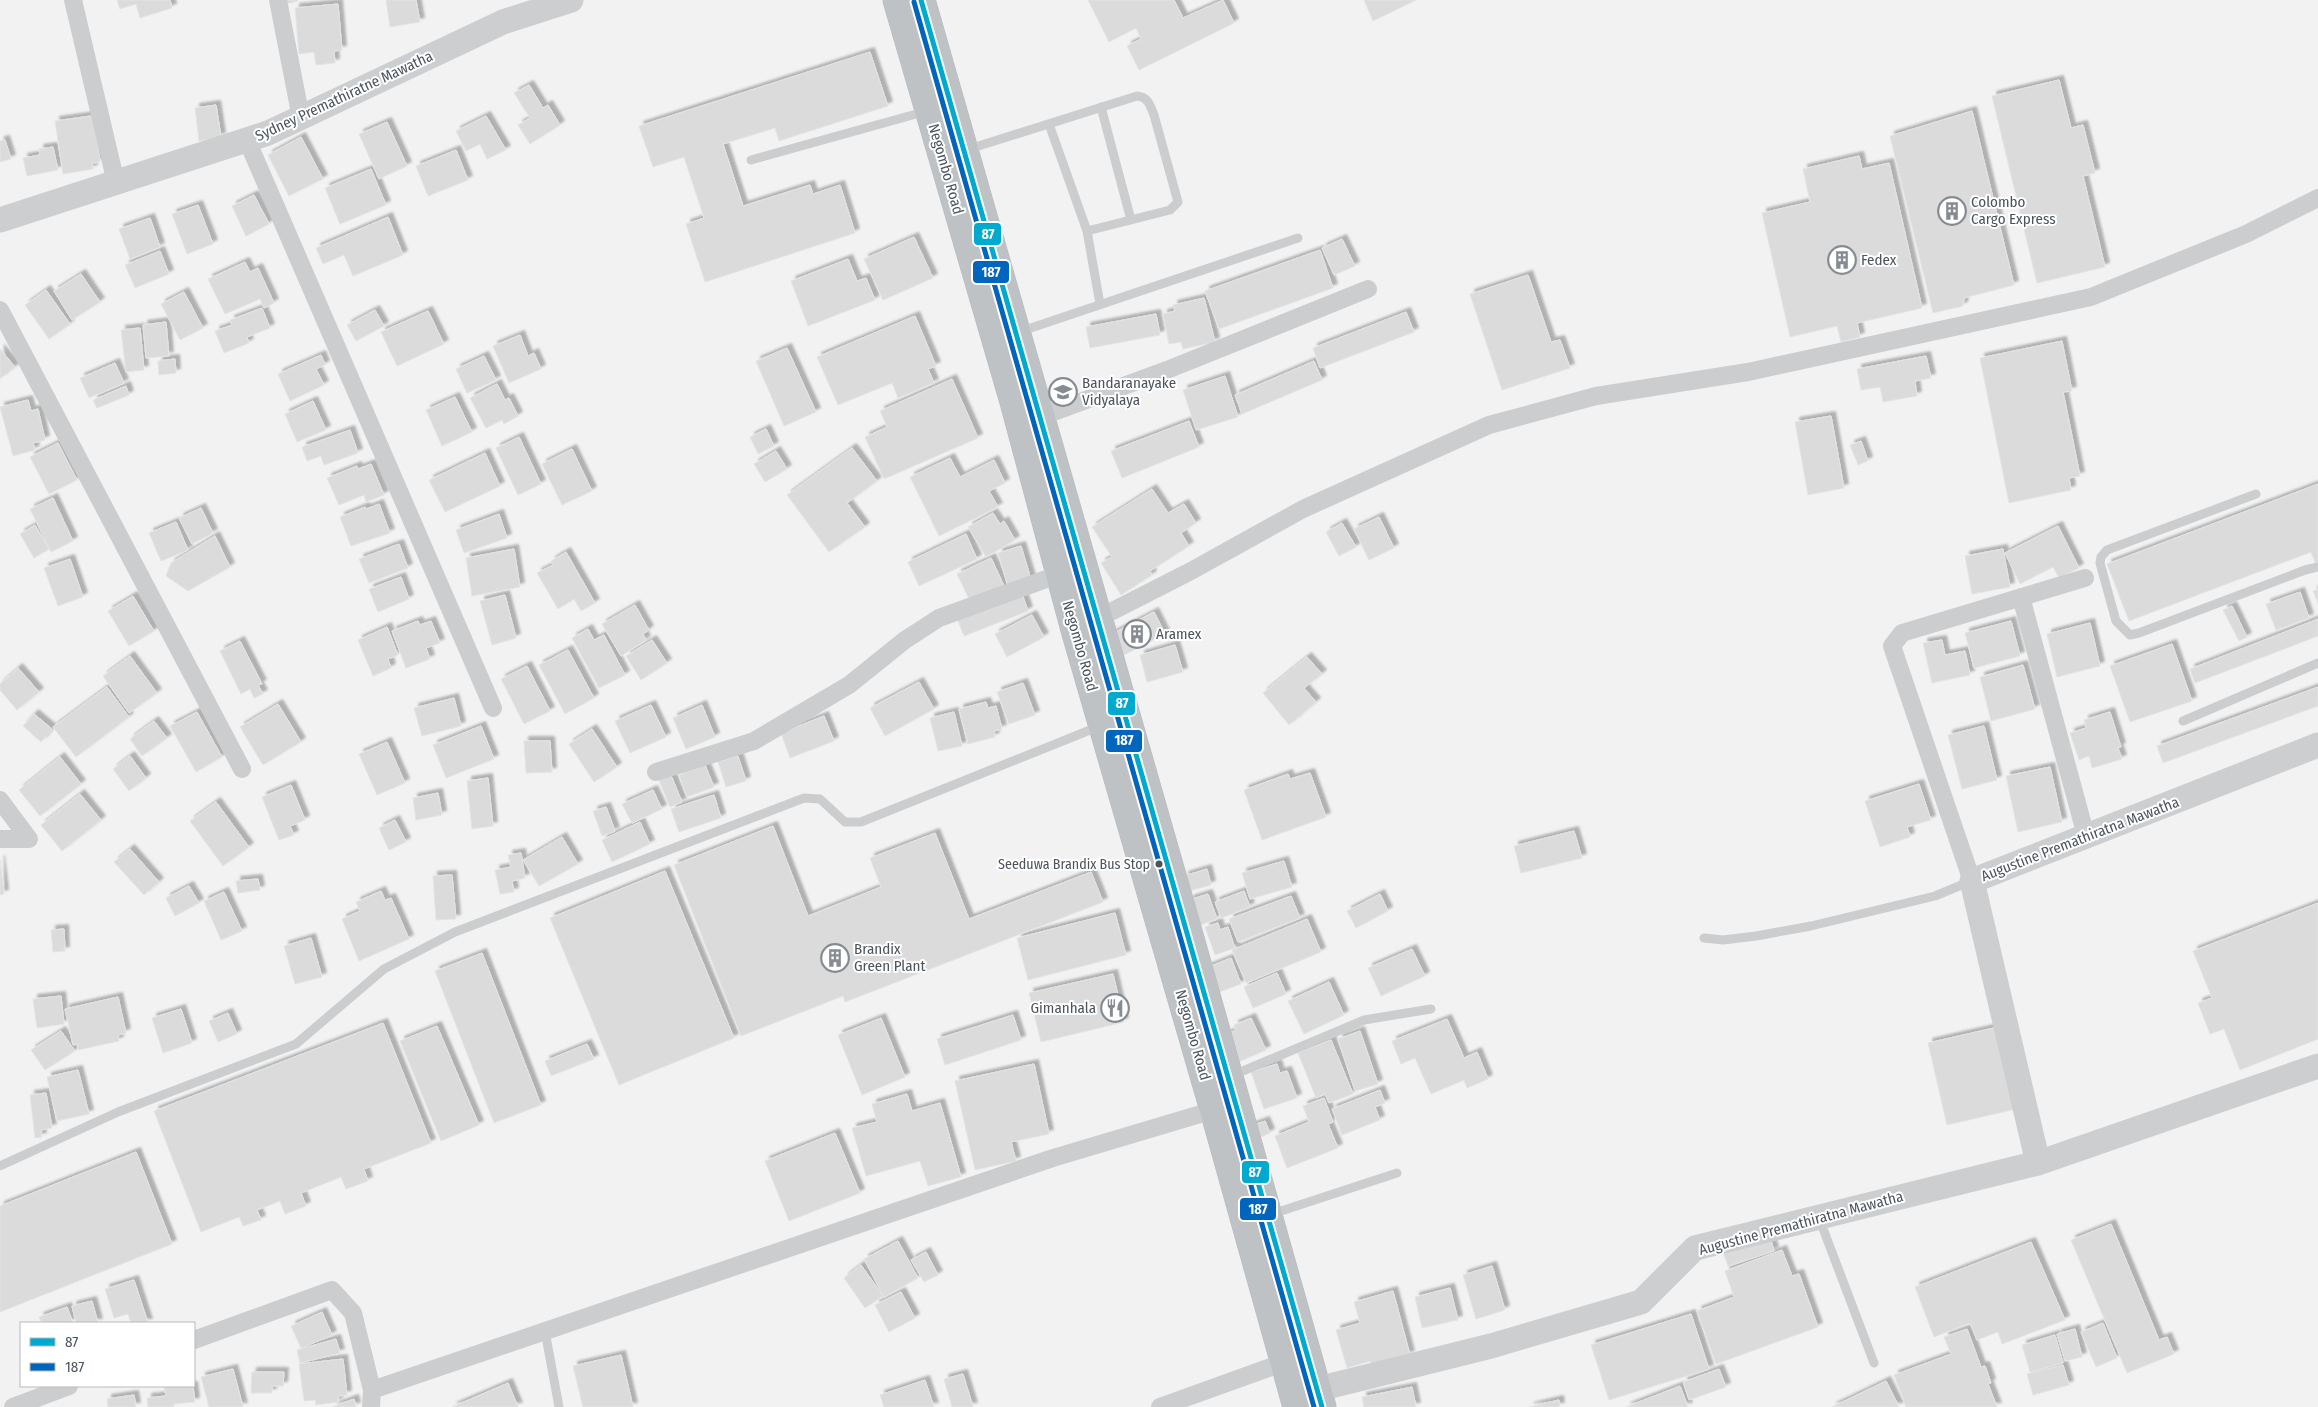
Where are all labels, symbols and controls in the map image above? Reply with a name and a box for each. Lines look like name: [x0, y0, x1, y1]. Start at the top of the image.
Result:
street label: Sydney Premathiratne Mawatha: [252, 47, 436, 145]
street label: Negombo Road: [924, 122, 968, 216]
place label: Colombo Cargo Express: [1971, 193, 2056, 228]
building icon: Colombo Cargo Express: [1937, 196, 1967, 226]
line badge: 87: [973, 222, 1002, 246]
text: 87: [981, 226, 995, 243]
building icon: Fedex: [1827, 245, 1857, 275]
place label: Fedex: [1861, 251, 1897, 269]
line badge: 187: [972, 260, 1010, 284]
text: 187: [981, 264, 1001, 281]
place label: Bandaranayake Vidyalaya: [1082, 374, 1176, 409]
school or university icon: Bandaranayake Vidyalaya: [1048, 377, 1078, 407]
street label: Negombo Road: [1058, 599, 1102, 693]
building icon: Aramex: [1122, 619, 1152, 649]
place label: Aramex: [1156, 625, 1202, 643]
line badge: 87: [1107, 691, 1136, 716]
text: 87: [1115, 695, 1129, 712]
line badge: 187: [1105, 729, 1143, 753]
text: 187: [1114, 732, 1134, 749]
street label: Augustine Premathiratna Mawatha: [1978, 793, 2182, 885]
place label: Seeduwa Brandix Bus Stop: [998, 856, 1150, 873]
marker: Seeduwa Brandix Bus Stop: [1154, 859, 1164, 869]
place label: Brandix Green Plant: [854, 940, 925, 975]
building icon: Brandix Green Plant: [820, 943, 850, 973]
street label: Negombo Road: [1171, 988, 1215, 1082]
restaurant icon: Gimanhala: [1100, 993, 1130, 1023]
place label: Gimanhala: [1030, 999, 1096, 1017]
line badge: 87: [1241, 1160, 1270, 1184]
text: 87: [1248, 1164, 1262, 1181]
street label: Augustine Premathiratna Mawatha: [1697, 1187, 1905, 1259]
line badge: 187: [1239, 1197, 1277, 1221]
text: 187: [1248, 1201, 1268, 1218]
legend: [20, 1322, 195, 1387]
text: 87: [65, 1333, 78, 1351]
text: 187: [65, 1358, 84, 1376]

